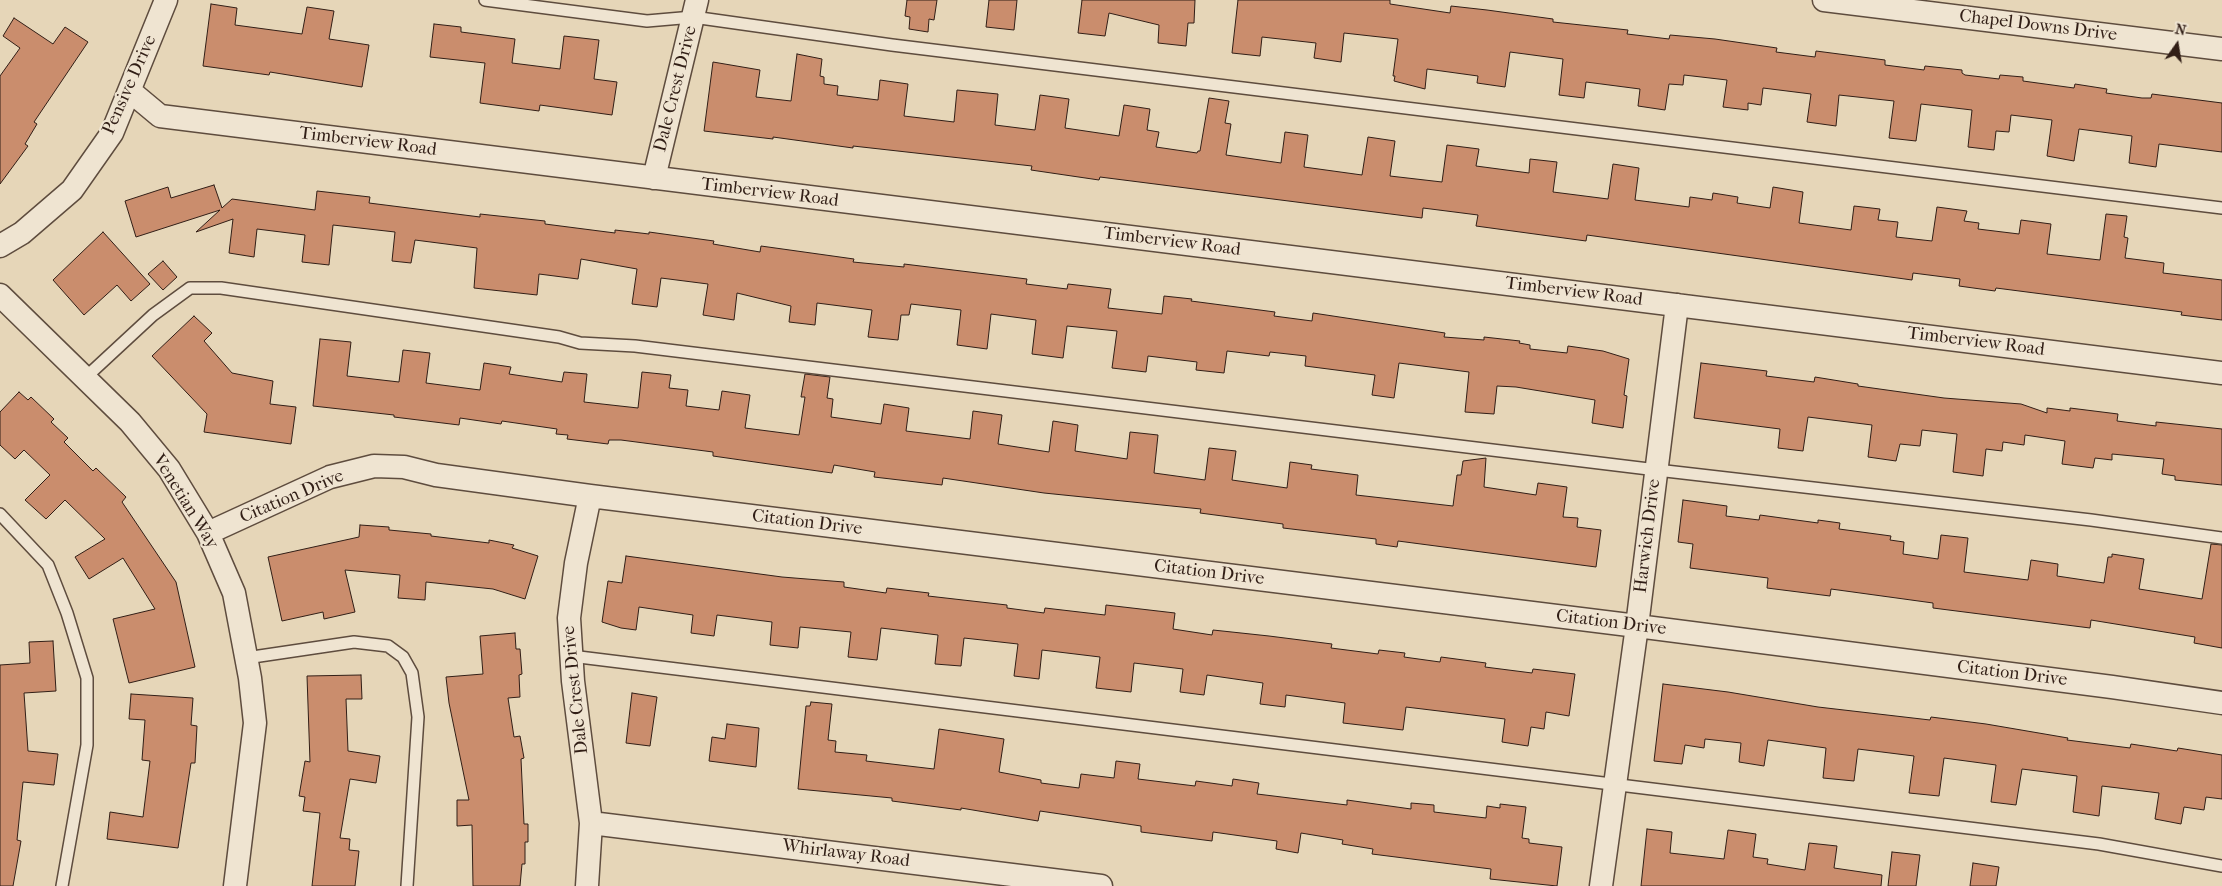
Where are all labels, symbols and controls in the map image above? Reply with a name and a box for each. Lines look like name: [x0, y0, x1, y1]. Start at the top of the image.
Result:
street label: Chapel Downs Drive: [1958, 6, 2118, 46]
north arrow: [2152, 20, 2202, 70]
text: N: [2173, 20, 2188, 39]
street label: Dale Crest Drive: [650, 24, 702, 154]
street label: Pensive Drive: [98, 32, 162, 138]
street label: Timberview Road: [298, 123, 438, 161]
street label: Timberview Road: [700, 174, 840, 212]
street label: Timberview Road: [1102, 223, 1242, 261]
street label: Timberview Road: [1504, 273, 1644, 311]
street label: Timberview Road: [1906, 323, 2046, 361]
street label: Venetian Way: [147, 451, 223, 553]
street label: Citation Drive: [237, 465, 347, 529]
street label: Harwich Drive: [1630, 478, 1666, 594]
street label: Citation Drive: [751, 506, 863, 540]
street label: Citation Drive: [1153, 556, 1265, 590]
street label: Citation Drive: [1555, 606, 1667, 640]
street label: Dale Crest Drive: [559, 625, 593, 755]
street label: Citation Drive: [1956, 657, 2068, 691]
street label: Whirlaway Road: [781, 835, 911, 873]

